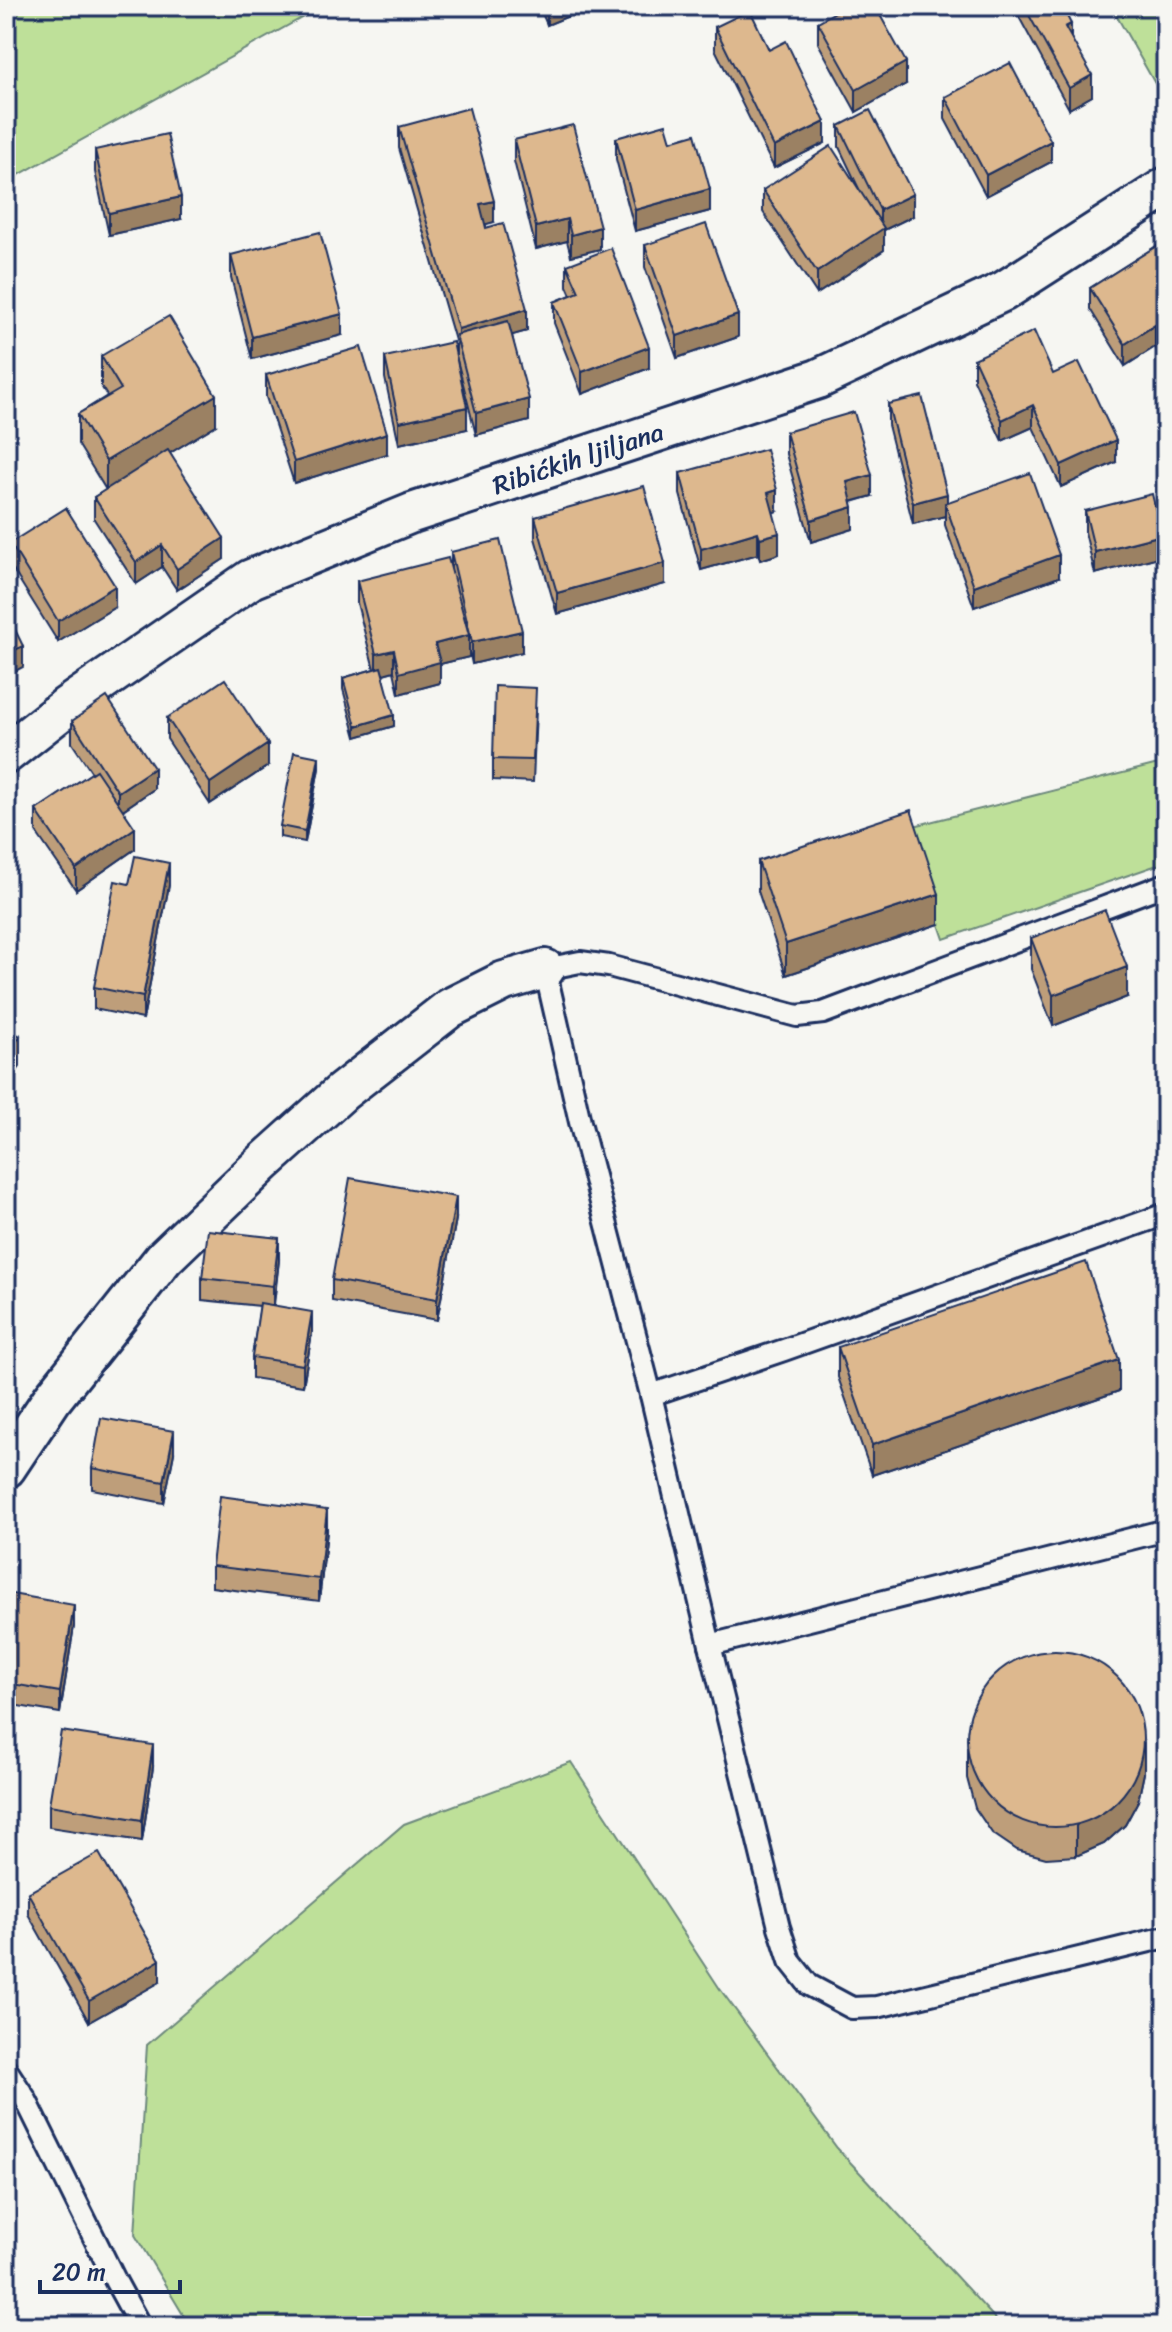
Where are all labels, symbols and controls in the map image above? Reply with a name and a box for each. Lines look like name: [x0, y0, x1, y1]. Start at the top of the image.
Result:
street label: Ribićkih ljiljana: [486, 408, 670, 508]
scale bar: [40, 2244, 180, 2294]
text: 20 m: [52, 2251, 106, 2293]

